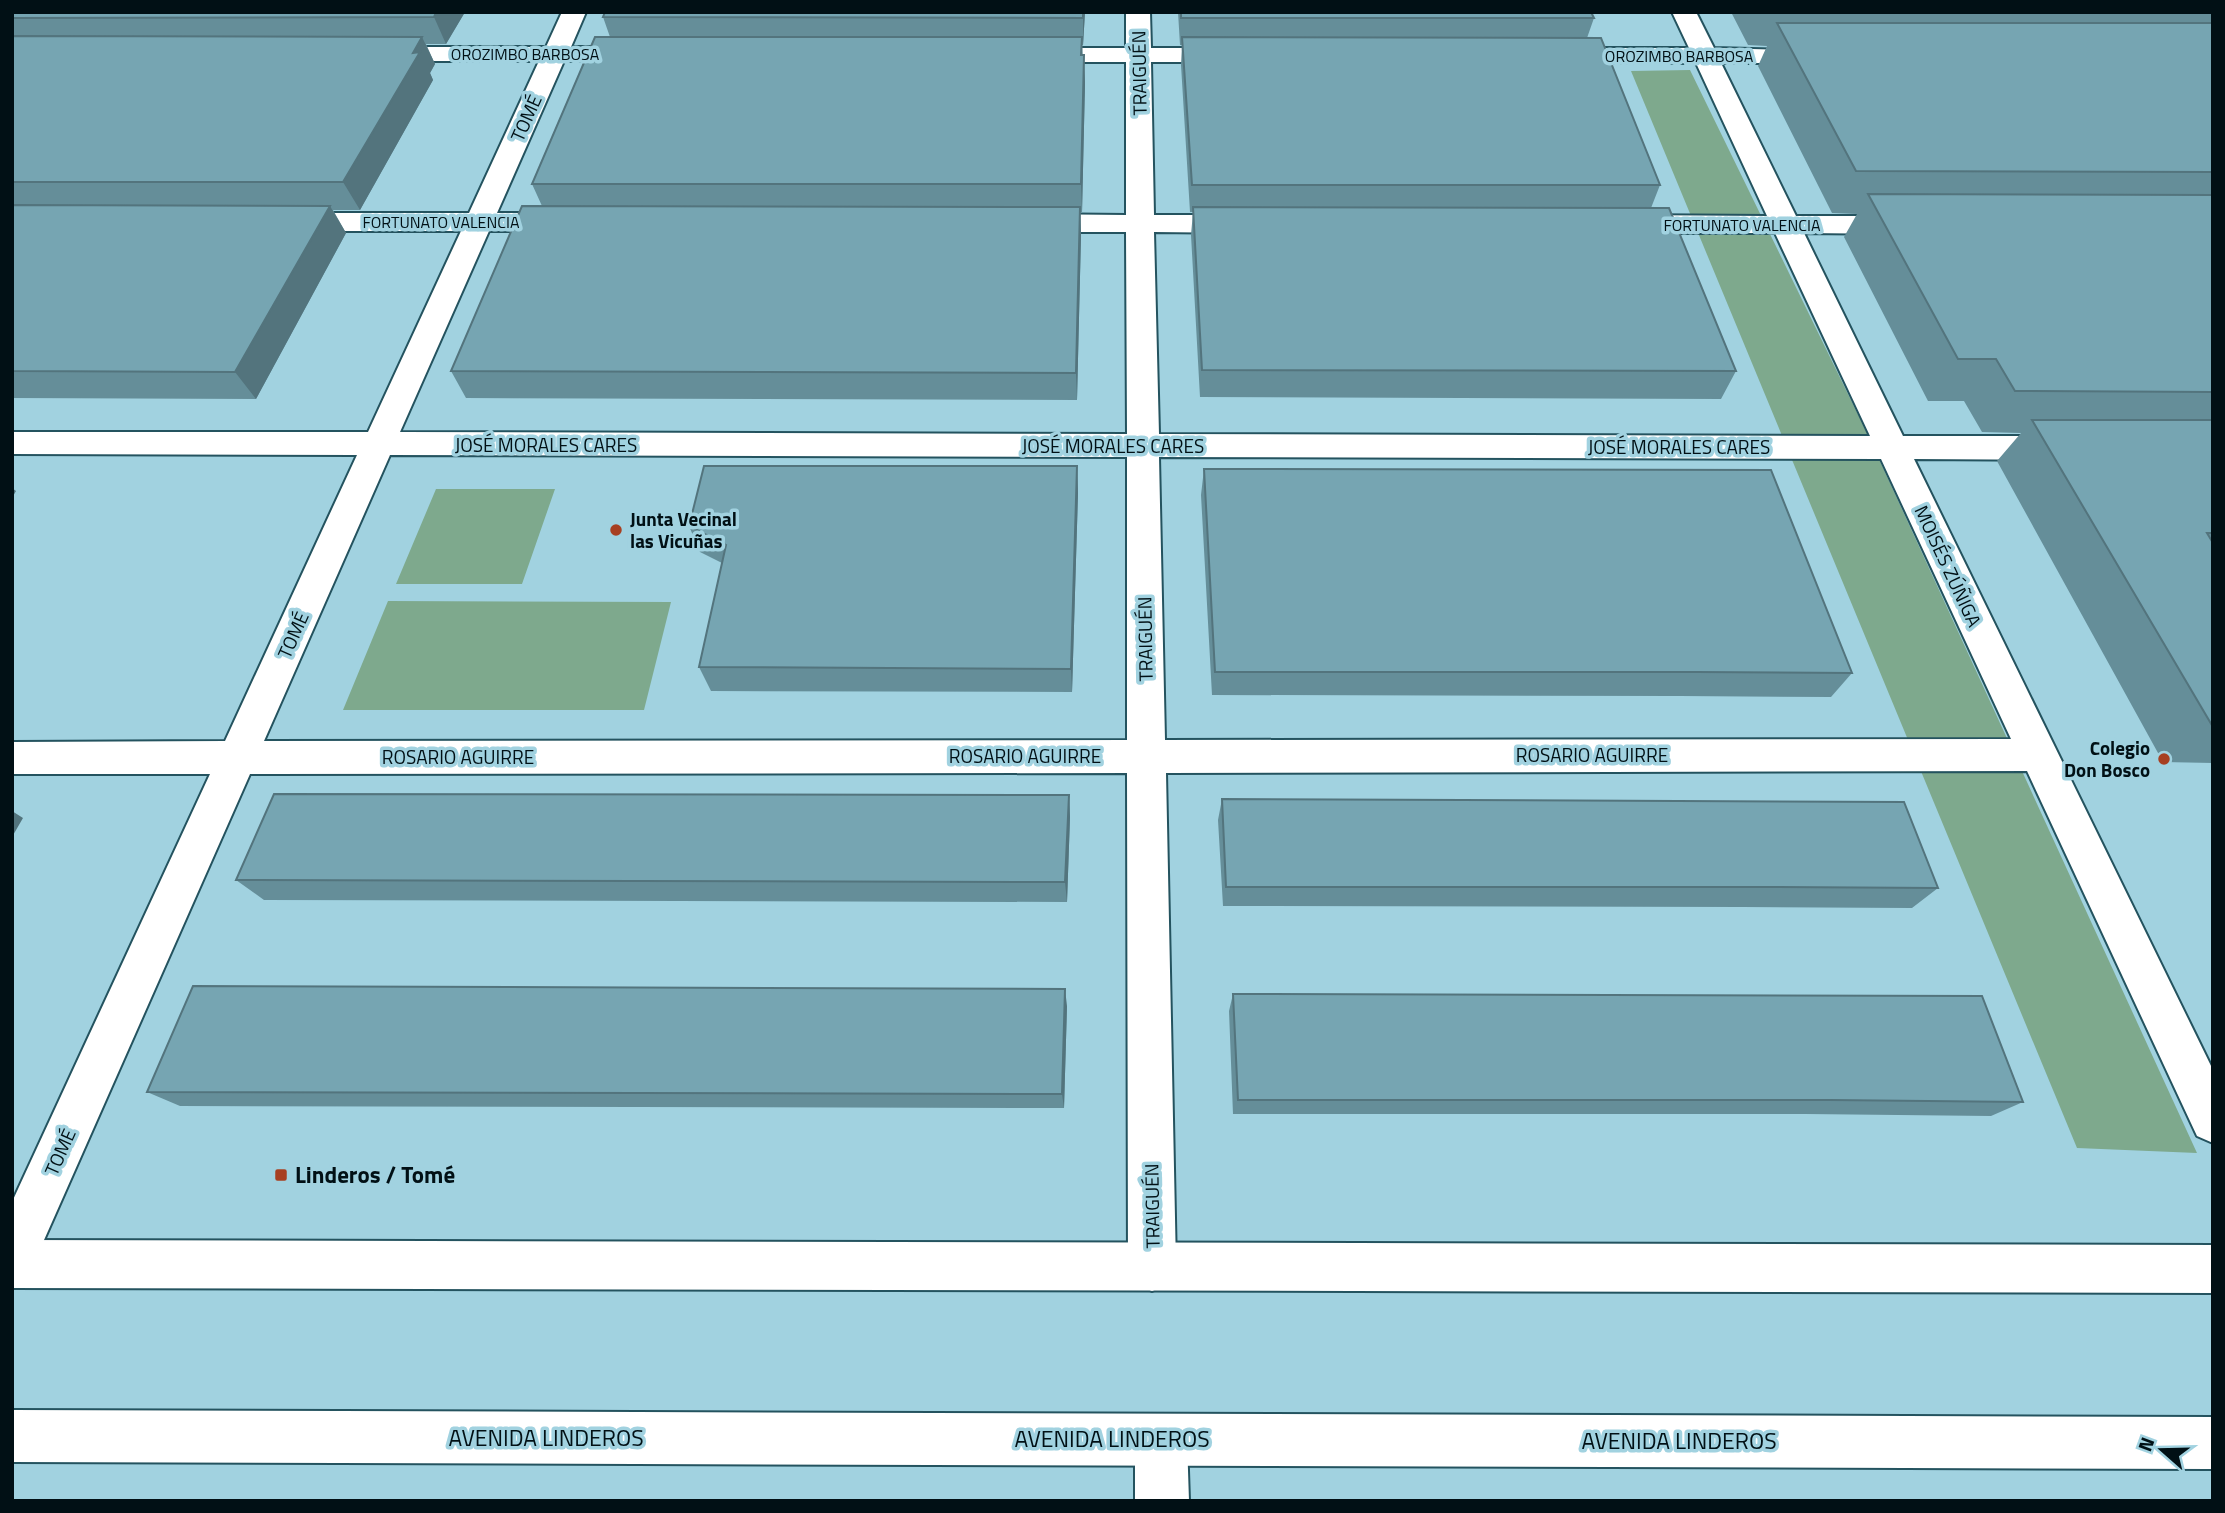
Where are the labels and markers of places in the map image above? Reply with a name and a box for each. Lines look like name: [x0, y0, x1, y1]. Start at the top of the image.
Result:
place label: Junta Vecinal las Vicuñas: [630, 504, 737, 555]
marker: Junta Vecinal las Vicuñas: [608, 522, 624, 538]
place label: Colegio Don Bosco: [2064, 733, 2150, 784]
marker: Colegio Don Bosco: [2156, 751, 2172, 767]
place label: Linderos / Tomé: [295, 1157, 455, 1192]
marker: Linderos / Tomé: [273, 1167, 289, 1183]

